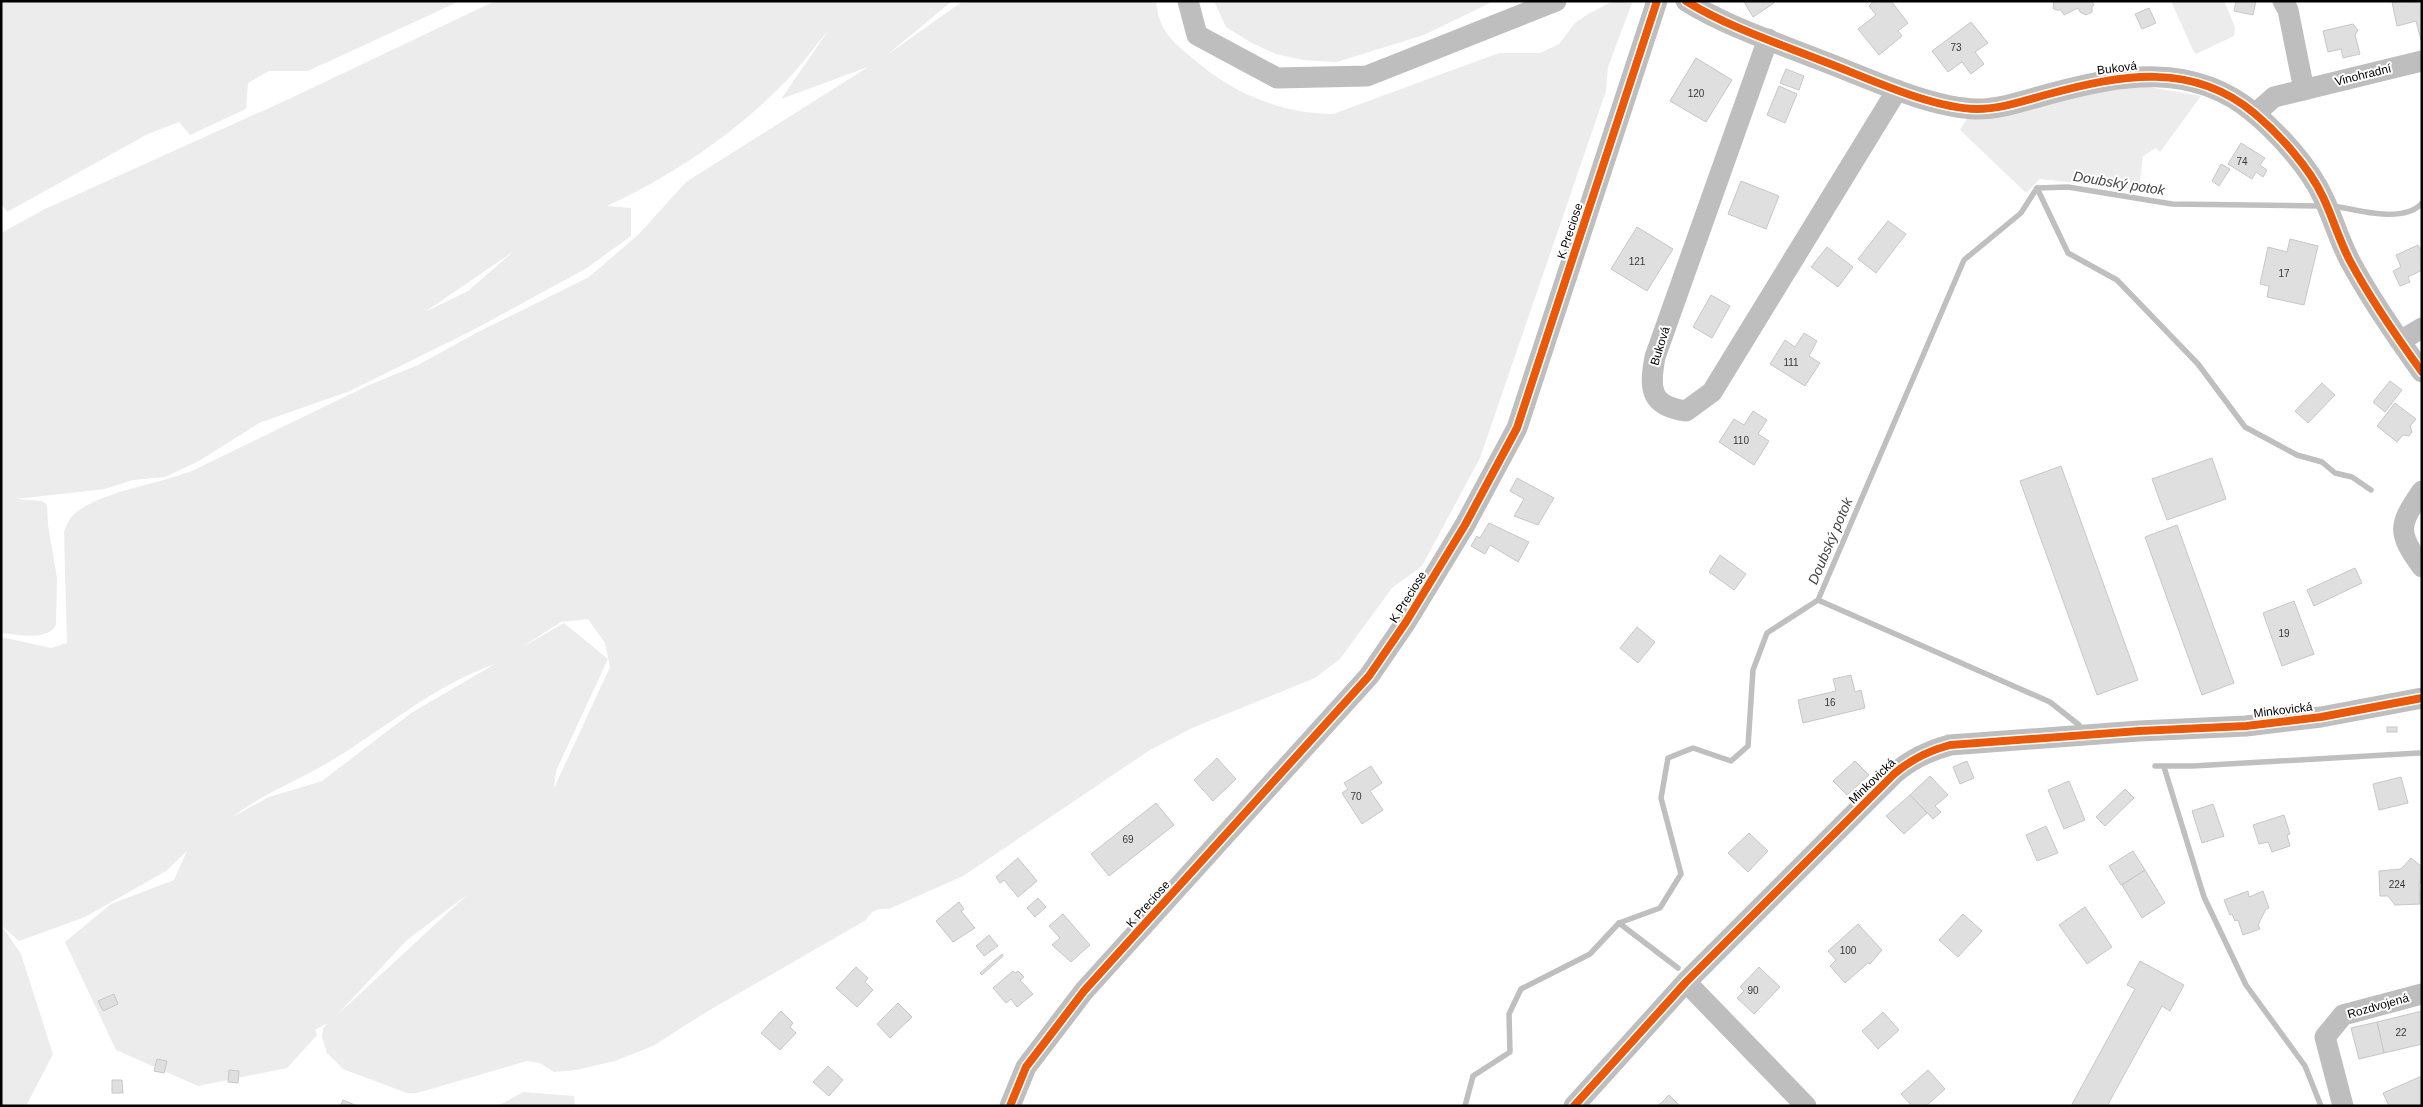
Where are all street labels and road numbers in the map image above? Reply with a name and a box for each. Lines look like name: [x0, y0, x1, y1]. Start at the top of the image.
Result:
street label: Buková: [2096, 59, 2138, 77]
street label: Vinohradní: [2333, 61, 2393, 89]
street label: K Preciose: [1554, 201, 1586, 261]
street label: Buková: [1647, 325, 1673, 367]
street label: K Preciose: [1387, 568, 1429, 625]
street label: Minkovická: [2253, 699, 2314, 721]
street label: Minkovická: [1846, 755, 1898, 807]
street label: K Preciose: [1123, 878, 1173, 930]
street label: Rozdvojená: [2346, 990, 2411, 1021]

